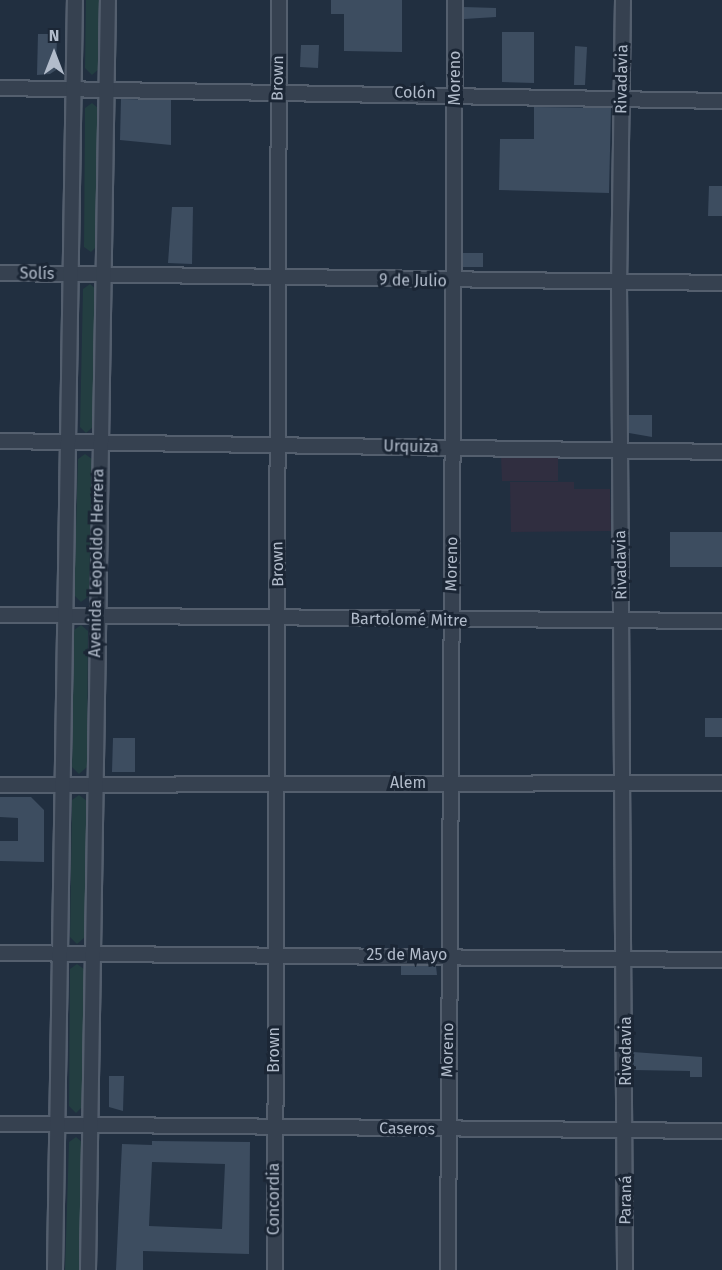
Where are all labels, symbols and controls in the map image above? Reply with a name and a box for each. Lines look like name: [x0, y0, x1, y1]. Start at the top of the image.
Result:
north arrow: [24, 24, 84, 84]
text: N: [49, 26, 59, 45]
street label: Rivadavia: [612, 44, 632, 114]
street label: Moreno: [445, 51, 465, 105]
street label: Brown: [268, 55, 288, 101]
street label: Colón: [394, 83, 436, 103]
street label: Solís: [19, 264, 55, 284]
street label: 9 de Julio: [379, 271, 447, 291]
street label: Urquiza: [383, 437, 439, 457]
street label: Avenida Leopoldo Herrera: [86, 468, 108, 658]
street label: Rivadavia: [611, 530, 631, 600]
street label: Moreno: [442, 536, 462, 592]
street label: Brown: [268, 541, 288, 587]
street label: Bartolomé Mitre: [350, 609, 468, 631]
street label: Alem: [390, 773, 426, 793]
street label: 25 de Mayo: [367, 945, 447, 965]
street label: Rivadavia: [616, 1016, 636, 1086]
street label: Moreno: [438, 1022, 458, 1078]
street label: Brown: [264, 1027, 284, 1073]
street label: Caseros: [379, 1119, 435, 1139]
street label: Concordia: [264, 1163, 284, 1235]
street label: Paraná: [616, 1175, 636, 1225]

